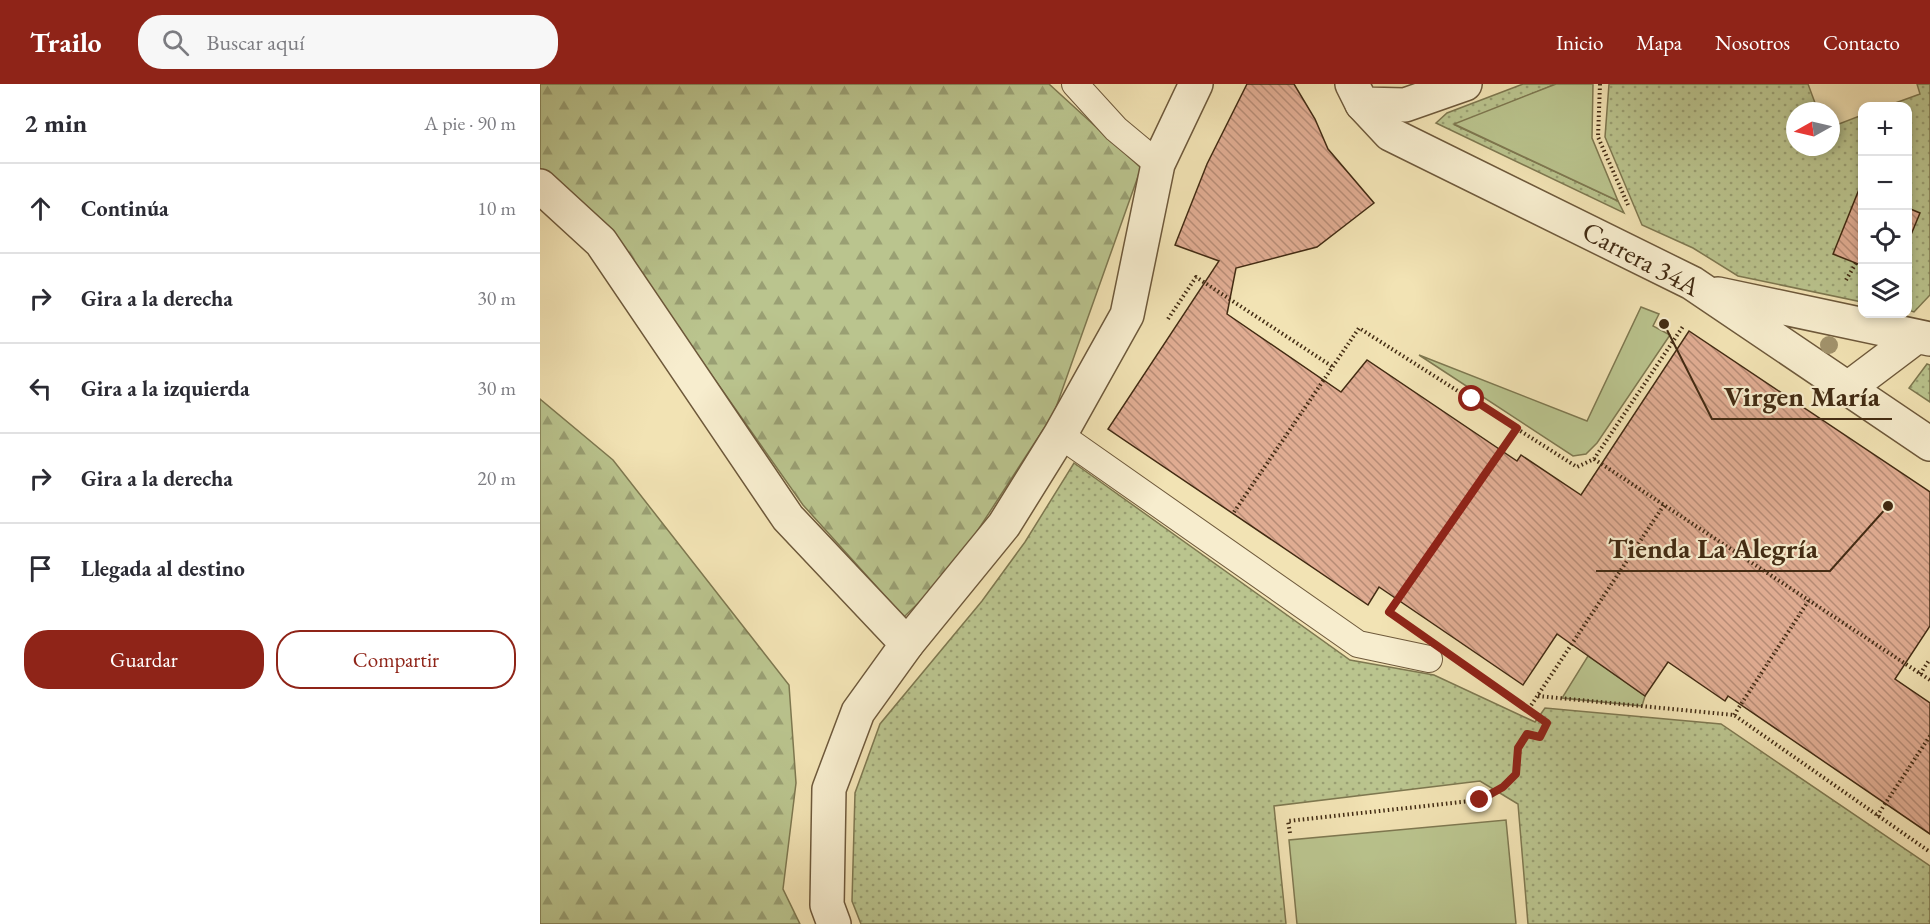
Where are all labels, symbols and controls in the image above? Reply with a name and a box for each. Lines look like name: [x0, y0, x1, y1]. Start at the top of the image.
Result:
search box: [138, 15, 558, 69]
text: Trailo: [30, 24, 102, 60]
icon: search: [159, 26, 192, 59]
text: Buscar aquí: [207, 28, 305, 57]
text: Inicio: [1556, 29, 1603, 56]
text: Mapa: [1636, 29, 1682, 56]
text: Nosotros: [1715, 29, 1790, 56]
text: Contacto: [1823, 29, 1900, 56]
north arrow: [1786, 102, 1840, 156]
map controls: [1858, 102, 1912, 318]
button: +: [1858, 102, 1912, 156]
text: 2 min: [24, 106, 87, 140]
text: A pie · 90 m: [424, 110, 516, 136]
button: −: [1858, 156, 1912, 210]
icon: ahead: [24, 192, 57, 225]
text: Continúa: [81, 194, 169, 223]
text: 10 m: [477, 195, 516, 221]
button: locate: [1858, 210, 1912, 264]
street label: Carrera 34A: [1576, 213, 1706, 304]
button: layers: [1858, 264, 1912, 318]
icon: right: [24, 282, 57, 315]
text: Gira a la derecha: [81, 284, 233, 313]
text: 30 m: [477, 285, 516, 311]
icon: left: [24, 372, 57, 405]
callout: Virgen María: [1712, 373, 1892, 419]
text: Gira a la izquierda: [81, 374, 250, 403]
text: 30 m: [477, 375, 516, 401]
text: Virgen María: [1724, 378, 1881, 414]
route start: [1458, 385, 1484, 411]
icon: right: [24, 462, 57, 495]
text: Gira a la derecha: [81, 464, 233, 493]
text: 20 m: [477, 465, 516, 491]
callout: Tienda La Alegría: [1596, 525, 1830, 571]
text: Tienda La Alegría: [1608, 530, 1819, 566]
icon: arrive: [24, 552, 57, 585]
text: Llegada al destino: [81, 554, 245, 583]
button: Guardar: [24, 630, 264, 689]
button: Compartir: [276, 630, 516, 689]
route end: [1466, 786, 1492, 812]

